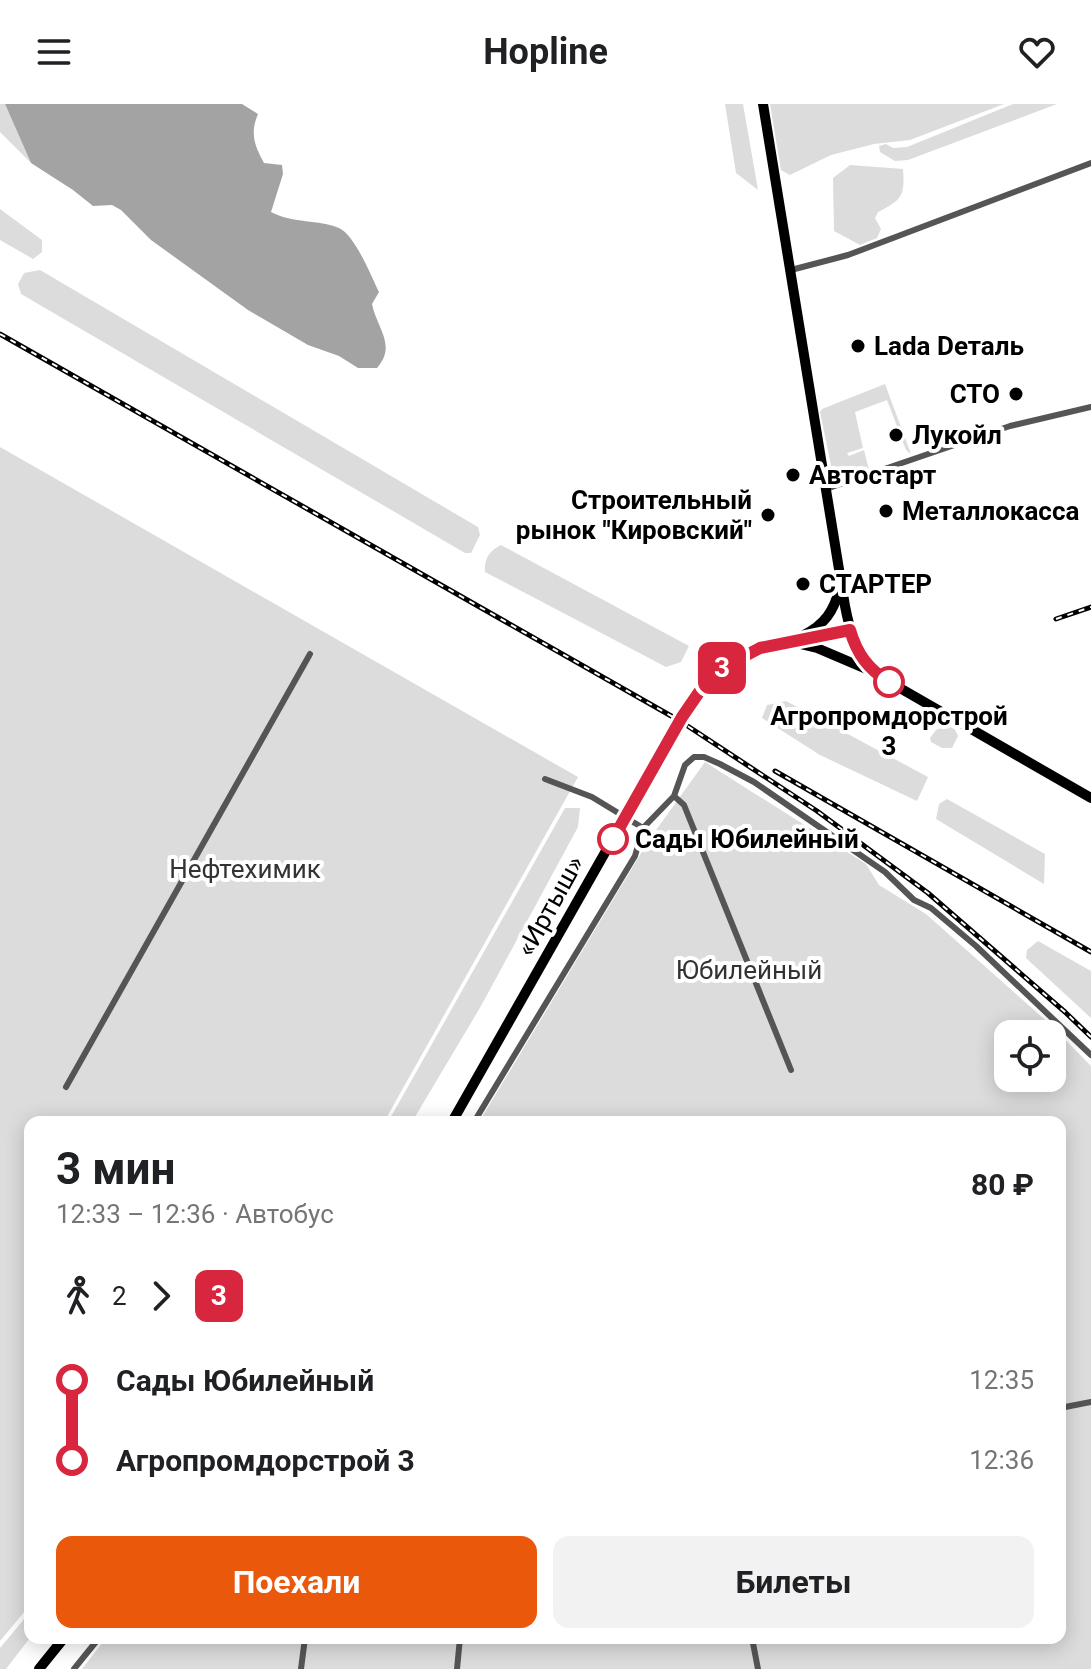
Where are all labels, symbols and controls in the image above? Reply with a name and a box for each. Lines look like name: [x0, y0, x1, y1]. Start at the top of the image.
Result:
icon: menu: [32, 30, 76, 74]
icon: heart: [1015, 30, 1059, 74]
text: Hopline: [483, 31, 608, 73]
place label: Lada Dеталь: [874, 331, 1024, 361]
marker: Lada Dеталь: [849, 337, 867, 355]
place label: СТО: [950, 379, 1000, 409]
marker: СТО: [1007, 385, 1025, 403]
place label: Лукойл: [912, 420, 1002, 450]
marker: Лукойл: [887, 426, 905, 444]
place label: Автостарт: [809, 460, 936, 490]
marker: Автостарт: [784, 466, 802, 484]
place label: Строительный рынок "Кировский": [516, 485, 752, 545]
place label: Металлокасса: [902, 496, 1079, 526]
marker: Металлокасса: [877, 502, 895, 520]
marker: Строительный рынок "Кировский": [759, 506, 777, 524]
place label: СТАРТЕР: [819, 569, 932, 599]
marker: СТАРТЕР: [794, 575, 812, 593]
line badge: 3: [696, 642, 748, 694]
text: 3: [714, 651, 730, 684]
marker: Агропромдорстрой 3: [874, 667, 904, 697]
place label: Агропромдорстрой 3: [770, 701, 1008, 761]
marker: Сады Юбилейный: [598, 824, 628, 854]
place label: Сады Юбилейный: [635, 824, 859, 854]
street label: «Иртыш»: [510, 851, 590, 961]
park label: Нефтехимик: [169, 854, 321, 884]
park label: Юбилейный: [676, 955, 822, 985]
map controls: [994, 1020, 1066, 1092]
button: locate: [994, 1020, 1066, 1092]
text: 3 мин: [56, 1143, 175, 1195]
text: 80 ₽: [971, 1167, 1034, 1202]
text: 12:33 – 12:36 · Автобус: [56, 1199, 334, 1229]
icon: walk: [56, 1274, 100, 1318]
icon: forward: [139, 1274, 183, 1318]
text: 3: [211, 1279, 227, 1312]
text: 2: [112, 1281, 127, 1311]
text: Сады Юбилейный: [116, 1363, 374, 1398]
text: 12:35: [969, 1365, 1034, 1395]
text: Агропромдорстрой 3: [116, 1443, 415, 1478]
text: 12:36: [969, 1445, 1034, 1475]
button: Поехали: [56, 1536, 537, 1628]
button: Билеты: [553, 1536, 1034, 1628]

